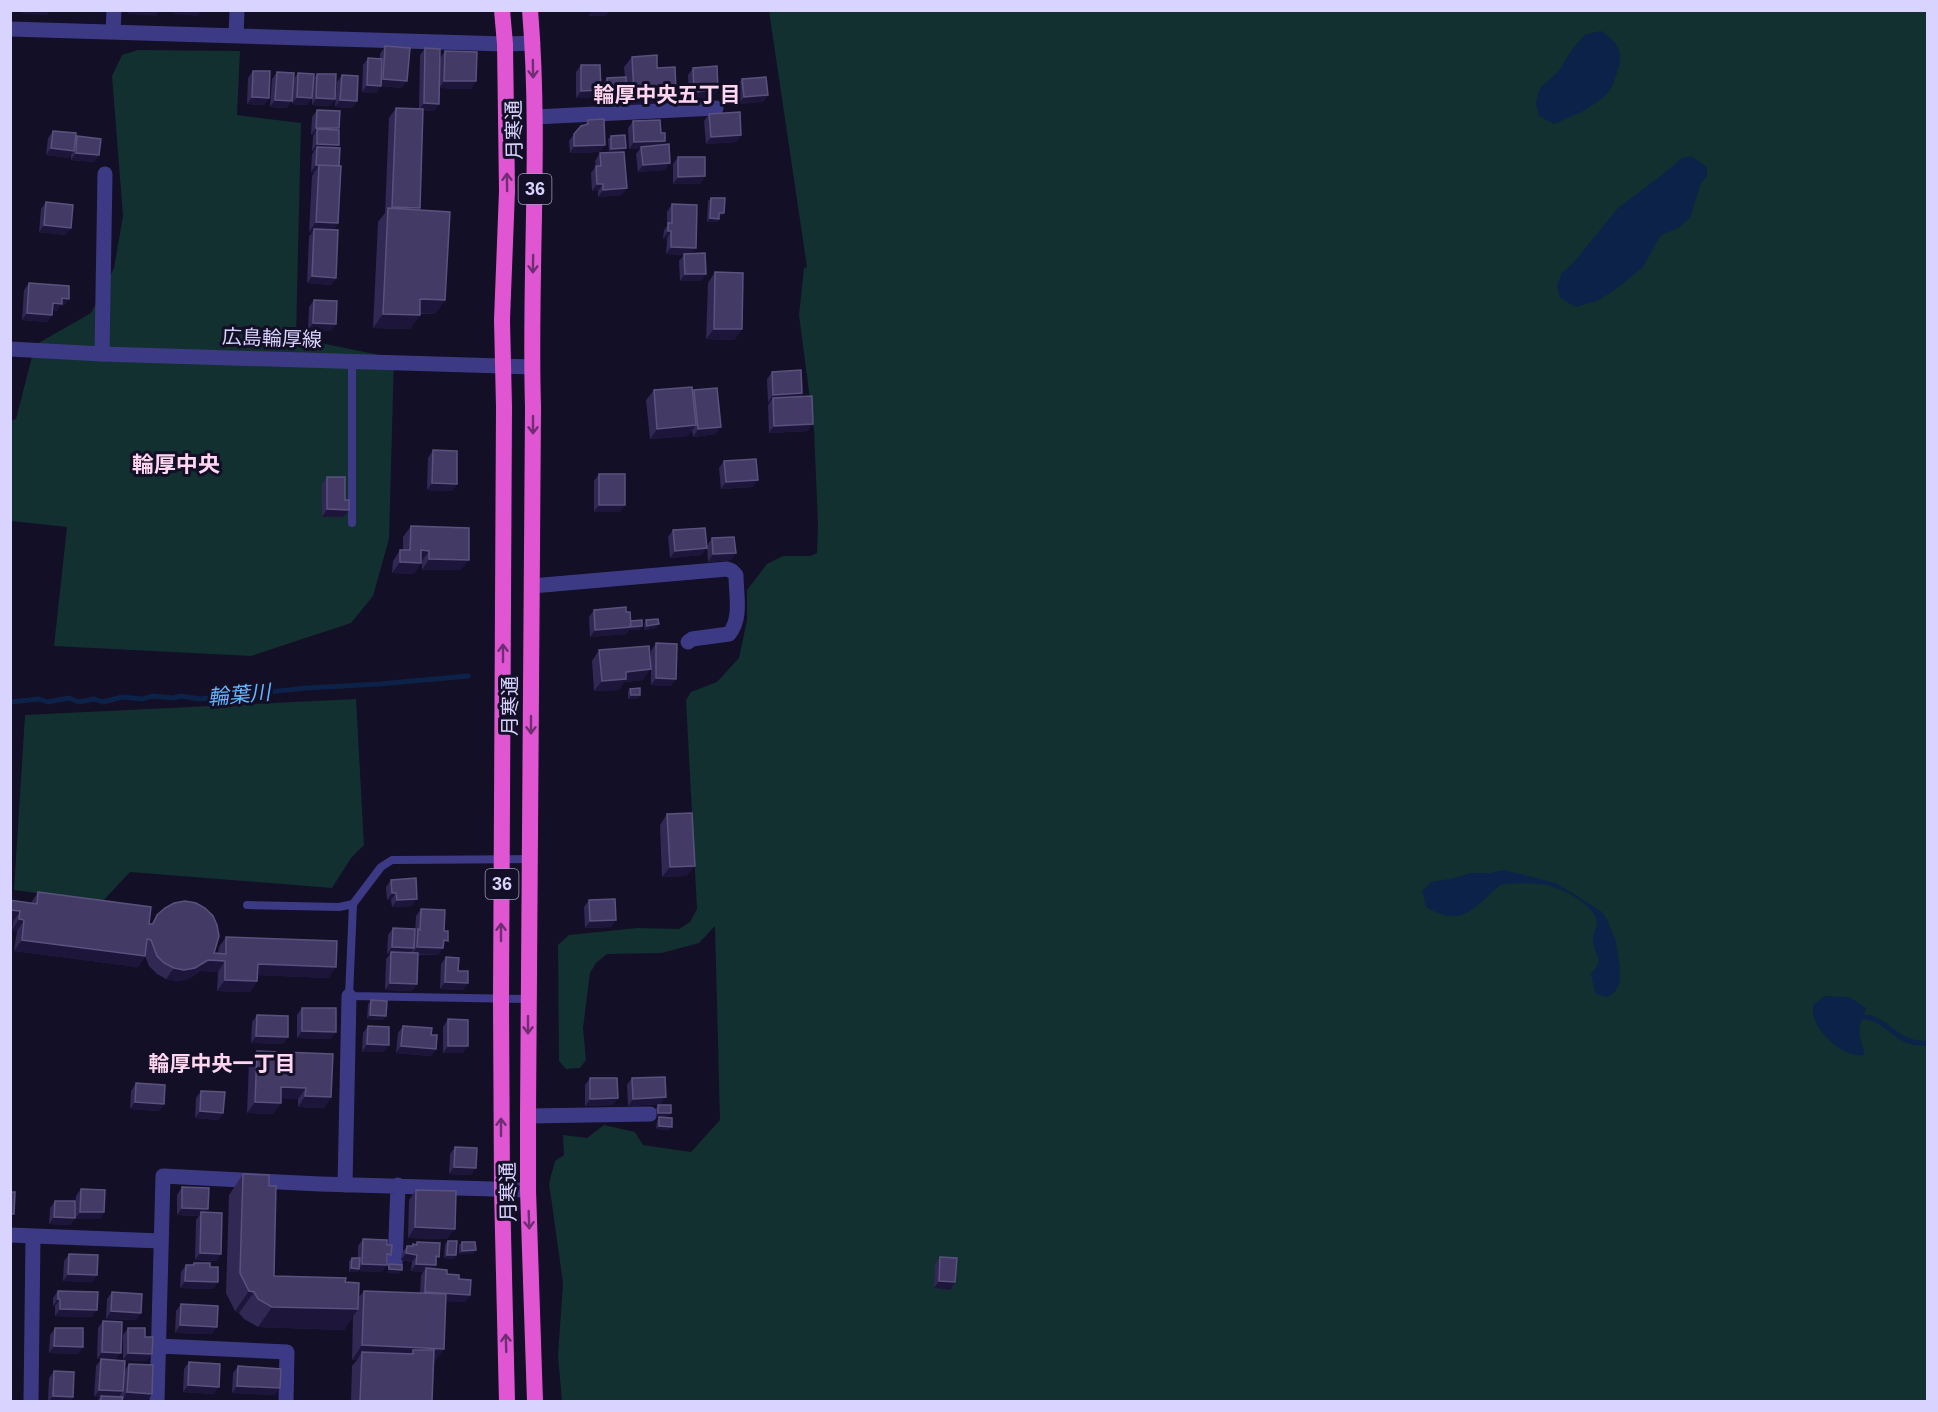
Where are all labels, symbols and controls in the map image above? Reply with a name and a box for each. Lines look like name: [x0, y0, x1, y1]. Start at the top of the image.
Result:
one-way arrow: [528, 58, 539, 78]
district label: 輪厚中央五丁目: [594, 83, 741, 106]
street label: 月寒通: [502, 100, 526, 160]
one-way arrow: [501, 172, 513, 192]
road number: 36: [518, 174, 552, 204]
one-way arrow: [527, 253, 539, 273]
street label: 広島輪厚線: [222, 325, 322, 351]
one-way arrow: [527, 415, 538, 435]
district label: 輪厚中央: [132, 452, 220, 477]
one-way arrow: [497, 644, 509, 664]
street label: 月寒通: [499, 676, 521, 736]
water label: 輪葉川: [207, 680, 273, 709]
one-way arrow: [525, 715, 537, 735]
road number: 36: [486, 869, 518, 899]
one-way arrow: [496, 923, 507, 943]
one-way arrow: [522, 1015, 534, 1035]
district label: 輪厚中央一丁目: [149, 1052, 296, 1075]
one-way arrow: [496, 1118, 507, 1138]
street label: 月寒通: [496, 1162, 520, 1222]
one-way arrow: [524, 1210, 535, 1230]
one-way arrow: [500, 1334, 512, 1354]

